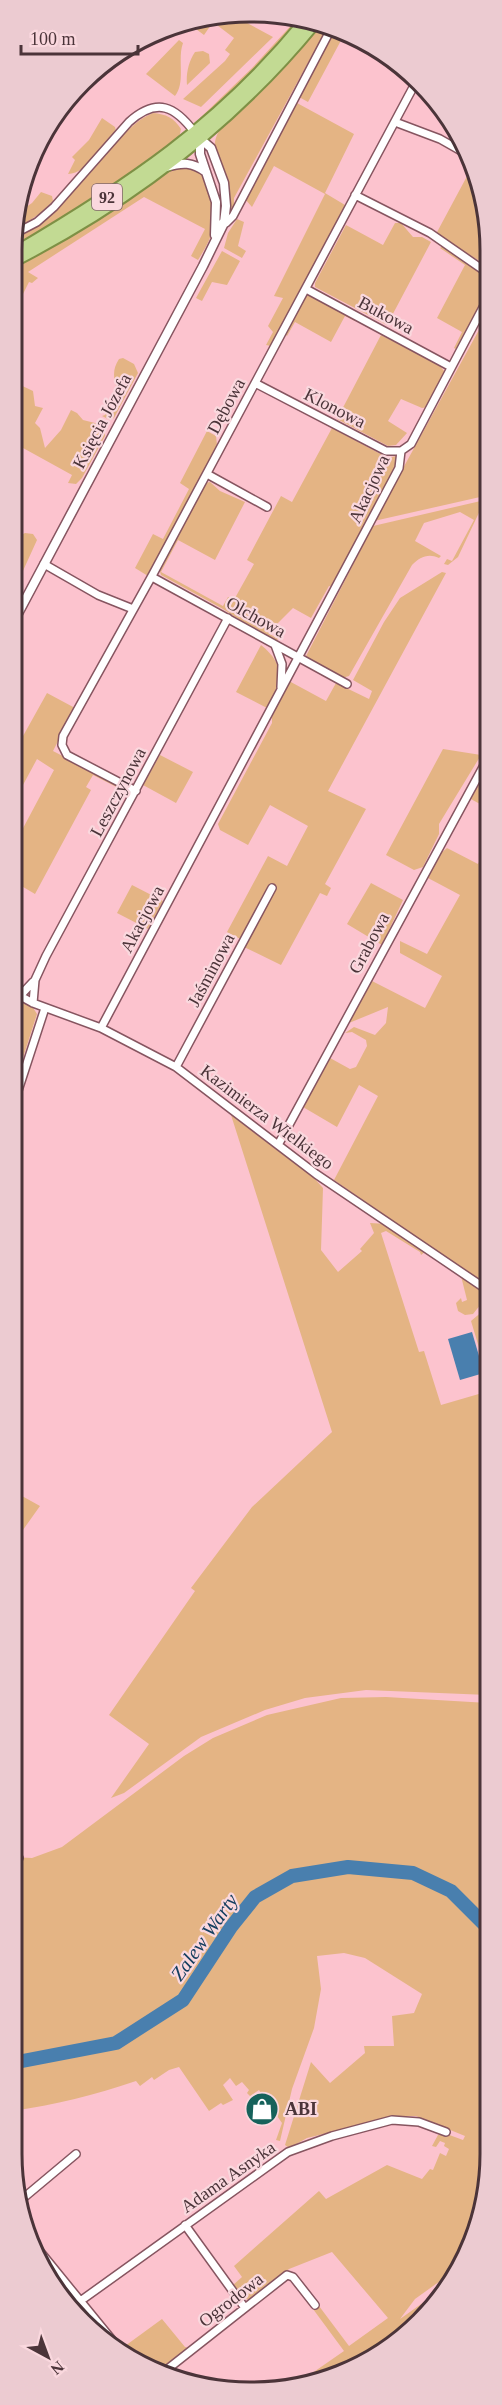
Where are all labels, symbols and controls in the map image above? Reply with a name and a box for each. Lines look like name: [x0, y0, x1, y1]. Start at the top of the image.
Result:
scale bar: [21, 18, 138, 56]
text: 100 m: [30, 29, 76, 49]
road number: 92: [92, 184, 122, 210]
street label: Bukowa: [355, 292, 417, 338]
street label: Księcia Józefa: [69, 370, 135, 472]
street label: Dębowa: [203, 375, 249, 437]
street label: Klonowa: [301, 384, 369, 432]
street label: Akacjowa: [345, 452, 393, 526]
street label: Olchowa: [223, 593, 289, 642]
street label: Leszczynowa: [86, 744, 150, 840]
street label: Akacjowa: [116, 882, 168, 956]
street label: Grabowa: [345, 909, 393, 977]
street label: Jaśminowa: [183, 930, 239, 1010]
street label: Kazimierza Wielkiego: [197, 1060, 337, 1174]
water label: Zalew Warty: [166, 1889, 243, 1985]
shop icon: ABI: [244, 2091, 280, 2127]
place label: ABI: [285, 2099, 317, 2119]
street label: Adama Asnyka: [177, 2137, 279, 2217]
street label: Ogrodowa: [195, 2269, 267, 2331]
north arrow: [18, 2327, 78, 2387]
text: N: [47, 2358, 67, 2378]

